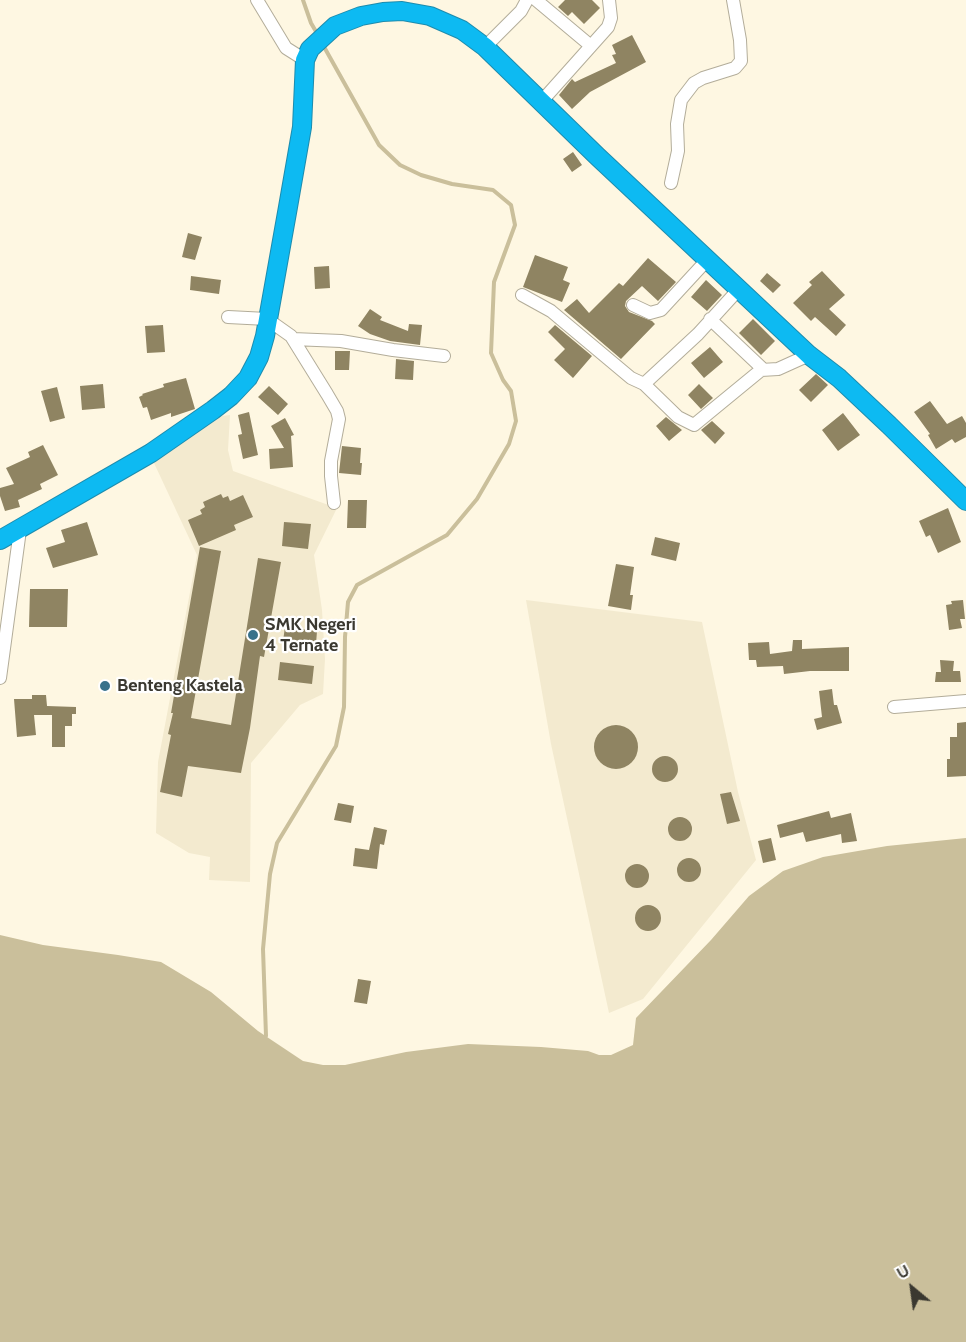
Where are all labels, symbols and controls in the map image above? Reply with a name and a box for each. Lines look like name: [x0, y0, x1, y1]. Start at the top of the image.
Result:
place label: SMK Negeri 4 Ternate: [265, 614, 356, 656]
marker: SMK Negeri 4 Ternate: [246, 628, 260, 642]
place label: Benteng Kastela: [117, 675, 243, 697]
marker: Benteng Kastela: [98, 679, 112, 693]
north arrow: [882, 1258, 942, 1318]
text: U: [893, 1261, 913, 1283]

